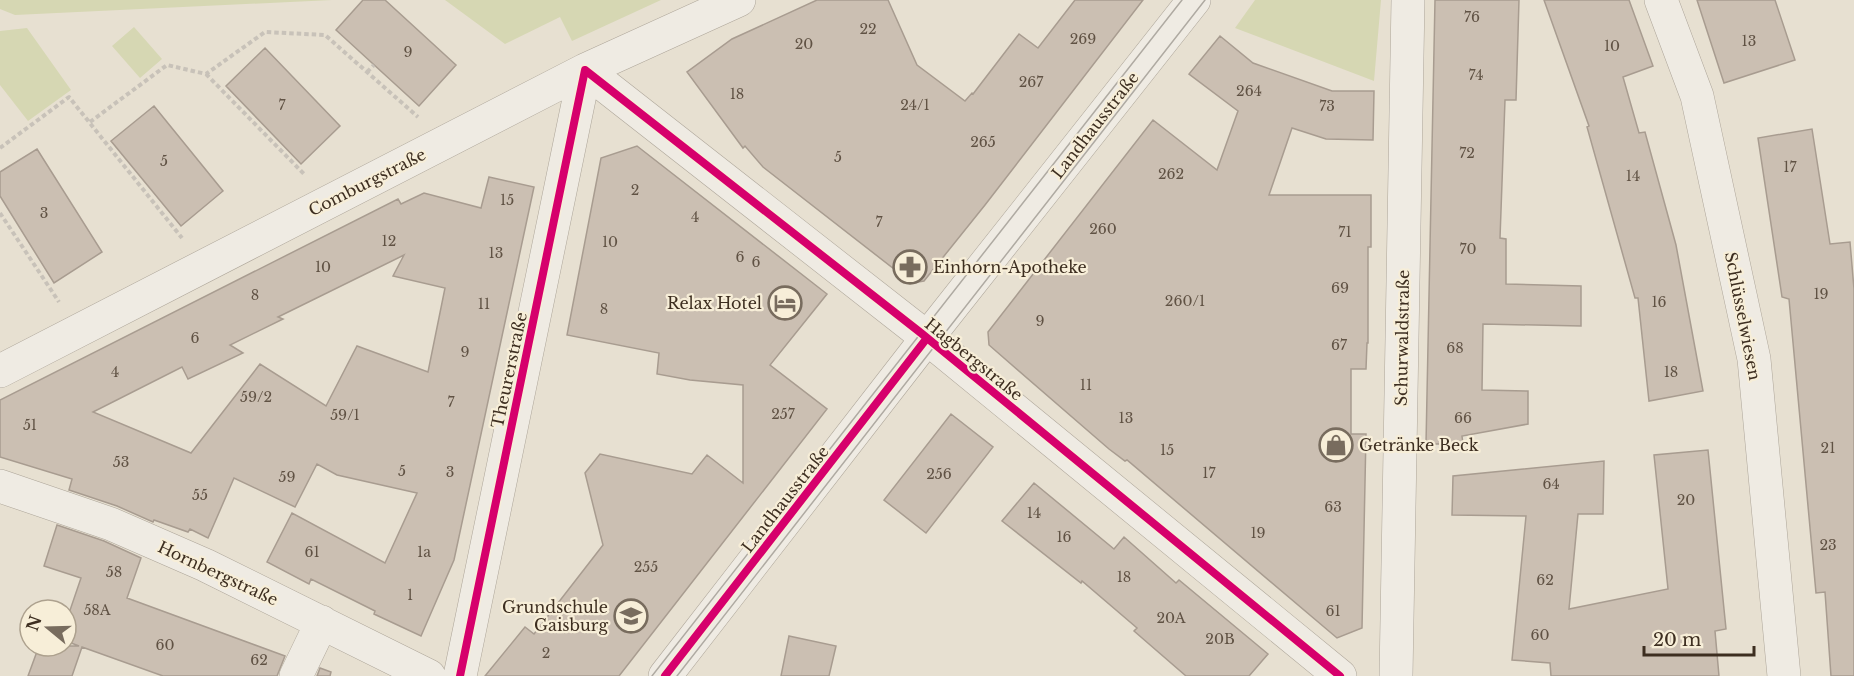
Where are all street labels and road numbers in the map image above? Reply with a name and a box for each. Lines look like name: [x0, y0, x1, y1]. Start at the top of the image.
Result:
street label: Landhausstraße: [1047, 68, 1143, 182]
street label: Comburgstraße: [305, 144, 429, 220]
street label: Schlüsselwiesen: [1721, 250, 1765, 382]
street label: Schurwaldstraße: [1391, 270, 1413, 406]
street label: Theurerstraße: [487, 310, 531, 430]
street label: Hagbergstraße: [921, 313, 1027, 405]
street label: Landhausstraße: [737, 442, 833, 556]
street label: Hornbergstraße: [155, 536, 281, 610]

